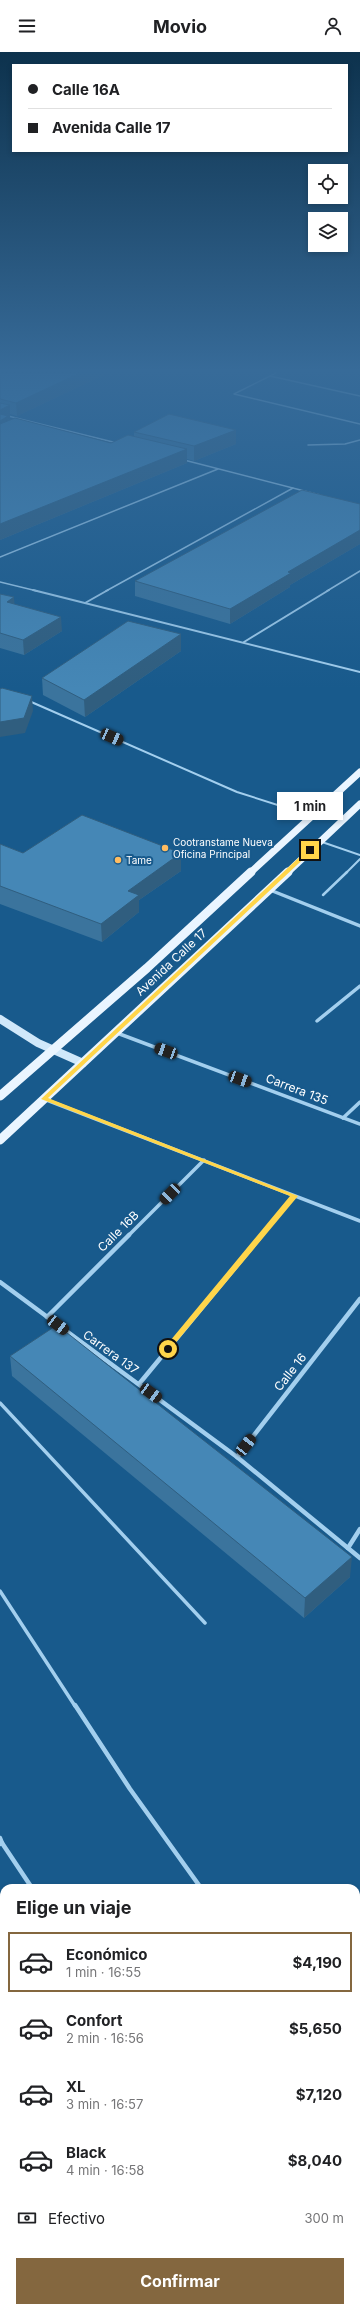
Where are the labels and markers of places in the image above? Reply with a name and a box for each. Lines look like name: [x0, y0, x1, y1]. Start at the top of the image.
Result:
place label: Cootranstame Nueva Oficina Principal: [173, 836, 273, 860]
marker: Cootranstame Nueva Oficina Principal: [160, 843, 170, 853]
place label: Tame: [126, 854, 152, 866]
marker: Tame: [113, 855, 123, 865]

